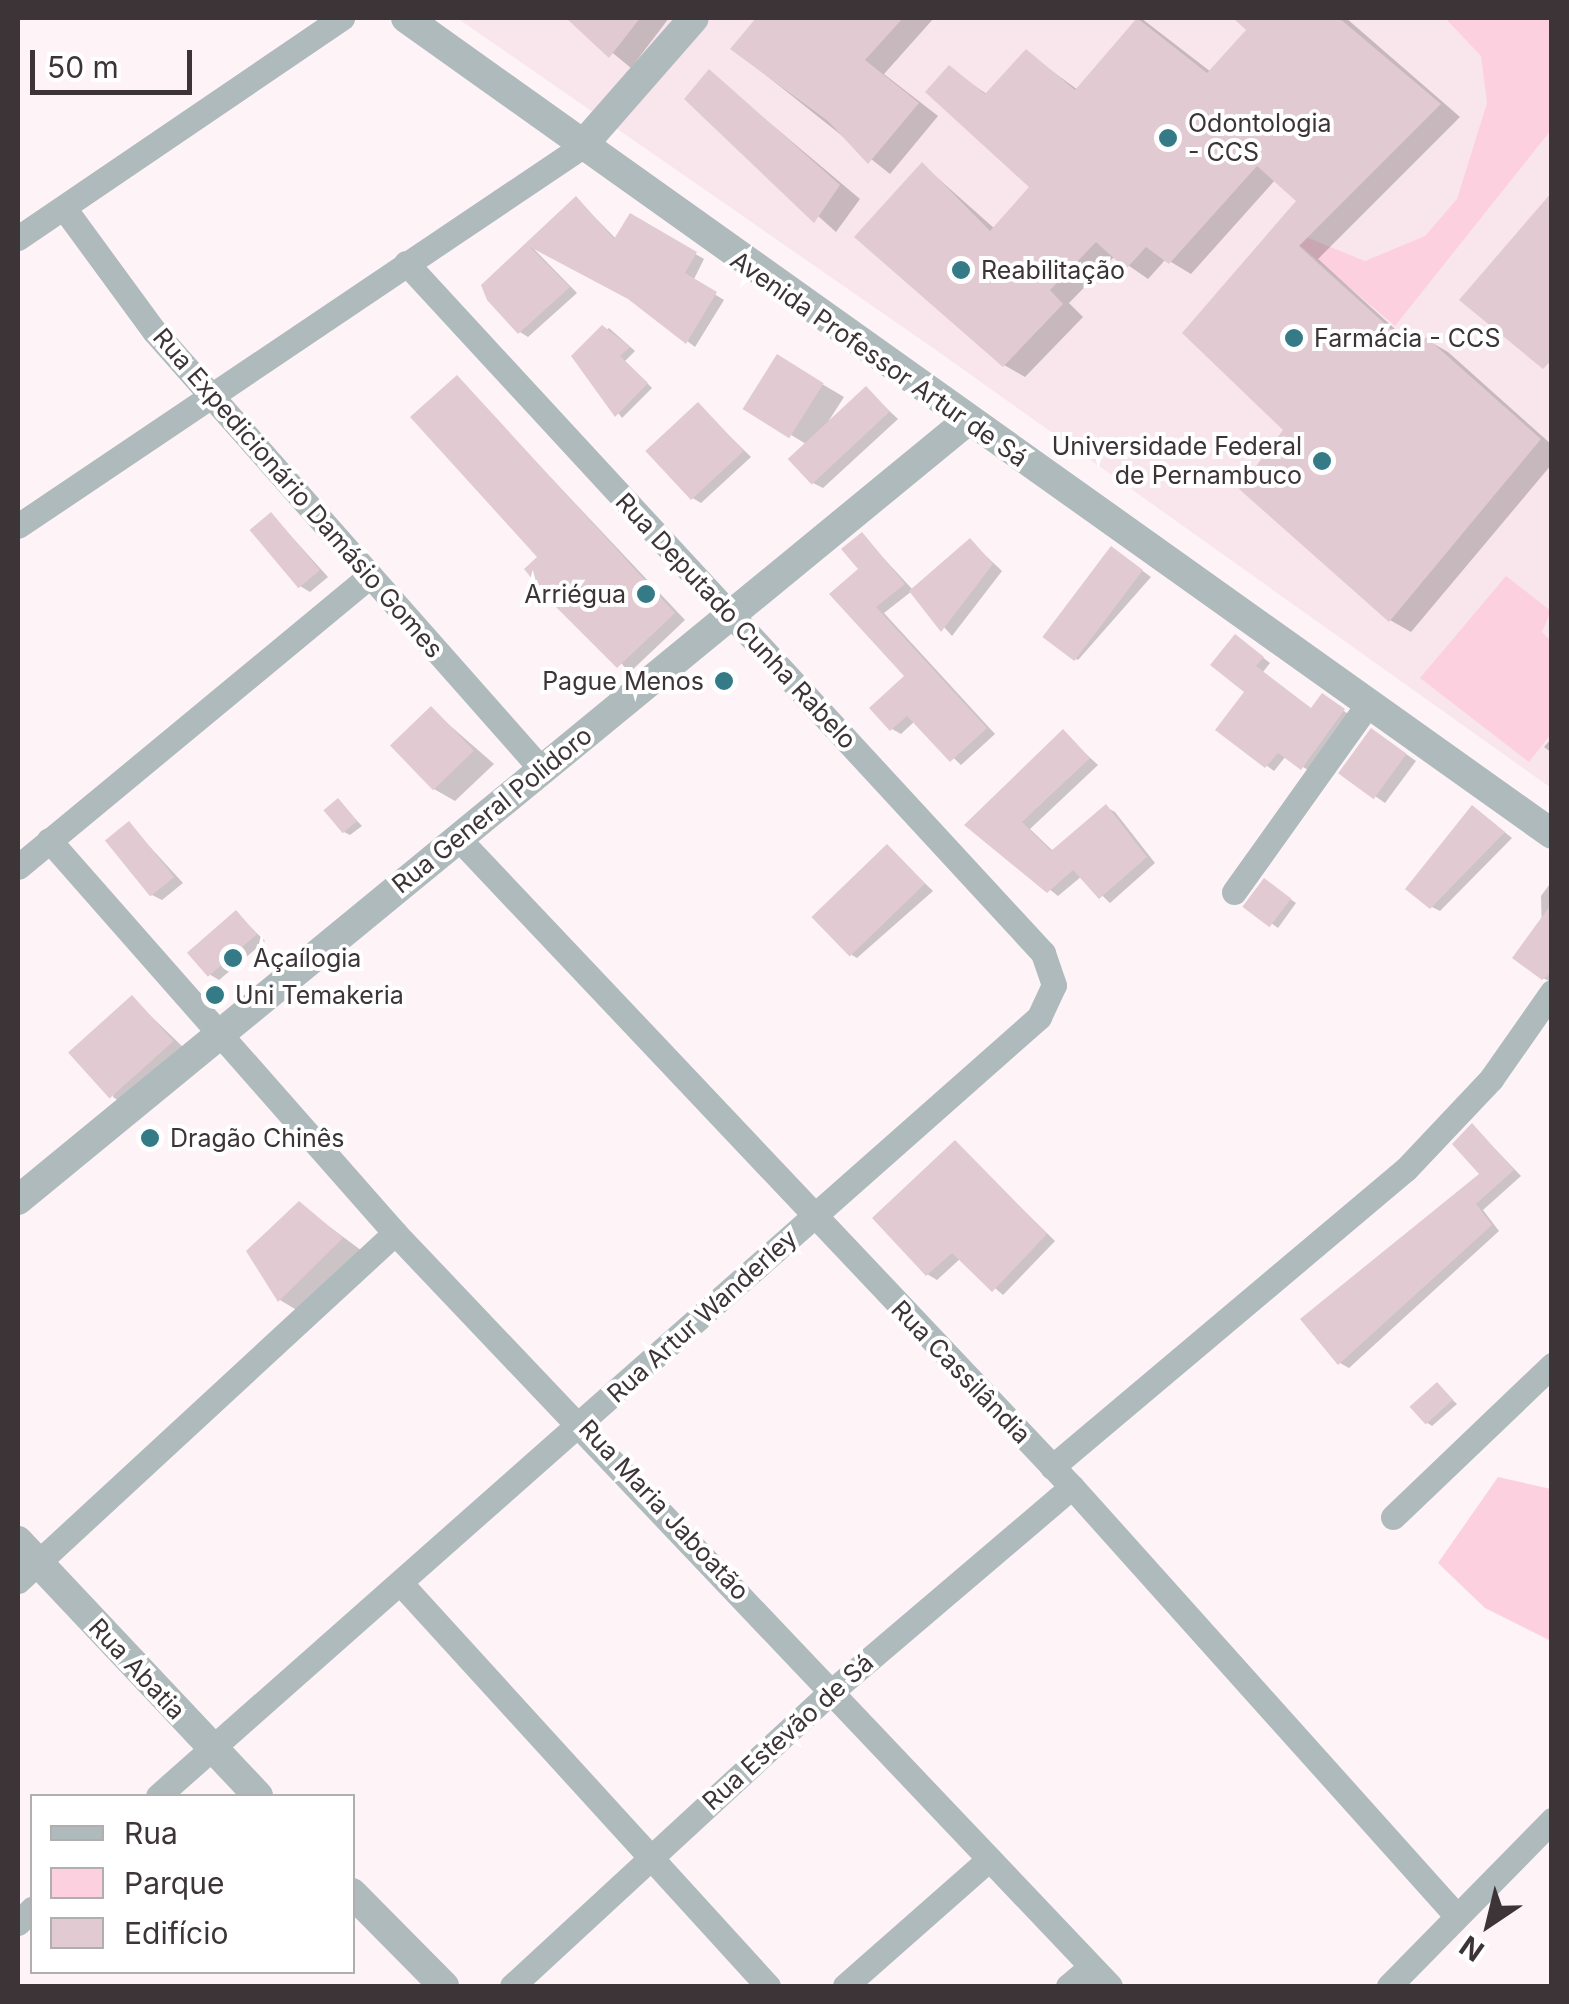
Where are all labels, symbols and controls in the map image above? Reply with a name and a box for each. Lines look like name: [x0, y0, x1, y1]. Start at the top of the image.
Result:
scale bar: [35, 30, 198, 92]
text: 50 m: [47, 49, 119, 85]
place label: Odontologia - CCS: [1188, 109, 1332, 168]
marker: Odontologia - CCS: [1157, 127, 1179, 149]
street label: Avenida Professor Artur de Sá: [725, 245, 1033, 473]
place label: Reabilitação: [981, 255, 1125, 285]
marker: Reabilitação: [950, 259, 972, 281]
street label: Rua Expedicionário Damásio Gomes: [147, 322, 449, 664]
place label: Farmácia - CCS: [1314, 323, 1500, 353]
marker: Farmácia - CCS: [1283, 327, 1305, 349]
place label: Universidade Federal de Pernambuco: [1052, 432, 1302, 491]
marker: Universidade Federal de Pernambuco: [1311, 450, 1333, 472]
street label: Rua Deputado Cunha Rabelo: [609, 487, 863, 755]
place label: Arriégua: [524, 579, 626, 609]
marker: Arriégua: [635, 583, 657, 605]
place label: Pague Menos: [542, 666, 704, 696]
marker: Pague Menos: [713, 670, 735, 692]
street label: Rua General Polidoro: [386, 720, 598, 900]
place label: Açaílogia: [253, 943, 361, 973]
marker: Açaílogia: [222, 947, 244, 969]
place label: Uni Temakeria: [235, 980, 404, 1010]
marker: Uni Temakeria: [204, 984, 226, 1006]
place label: Dragão Chinês: [170, 1123, 345, 1153]
marker: Dragão Chinês: [139, 1127, 161, 1149]
street label: Rua Artur Wanderley: [601, 1223, 803, 1409]
street label: Rua Cassilândia: [885, 1294, 1037, 1450]
street label: Rua Maria Jaboatão: [573, 1414, 755, 1606]
street label: Rua Abatia: [83, 1612, 191, 1726]
street label: Rua Estevão de Sá: [697, 1648, 879, 1816]
legend: [30, 1794, 355, 1974]
text: Rua: [124, 1815, 178, 1851]
text: Parque: [124, 1865, 224, 1901]
north arrow: [1439, 1874, 1539, 1974]
text: Edifício: [124, 1915, 228, 1951]
text: N: [1453, 1929, 1490, 1969]

